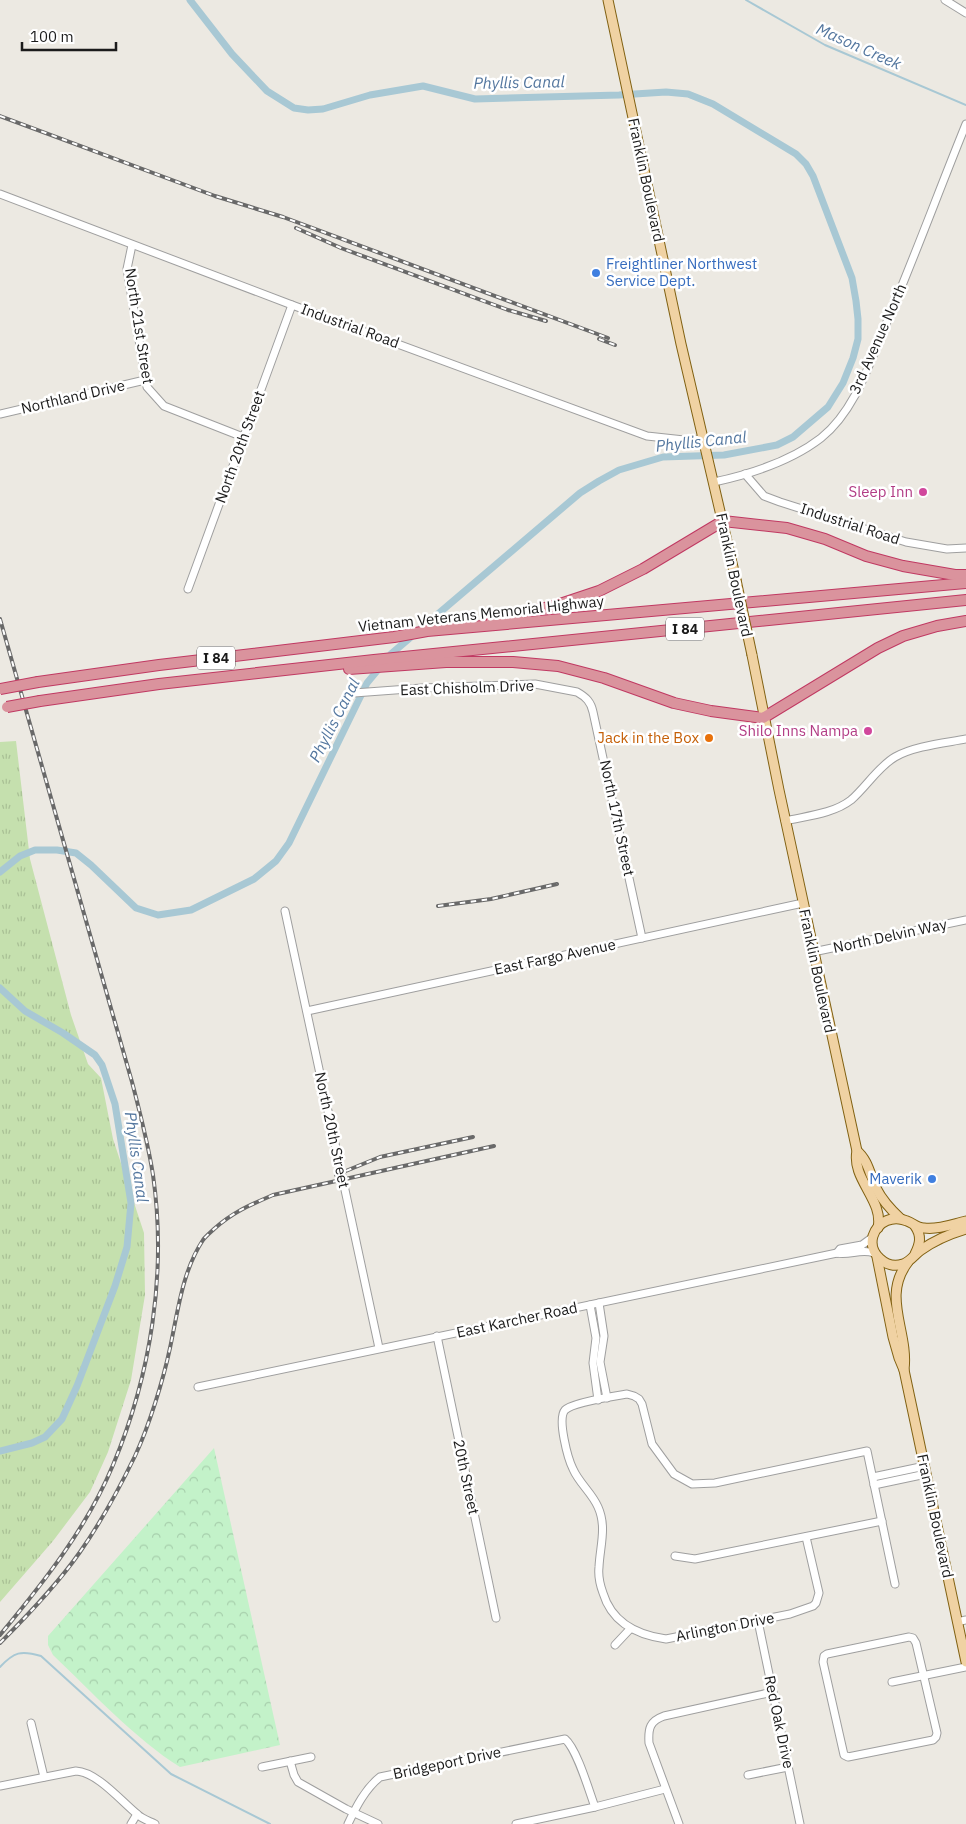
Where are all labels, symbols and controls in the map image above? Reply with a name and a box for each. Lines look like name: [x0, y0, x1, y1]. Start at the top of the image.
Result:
water label: Mason Creek: [813, 18, 905, 74]
scale bar: [22, 20, 116, 52]
text: 100 m: [30, 27, 74, 46]
water label: Phyllis Canal: [473, 71, 566, 93]
street label: Franklin Boulevard: [624, 116, 669, 244]
place label: Freightliner Northwest Service Dept.: [606, 254, 757, 290]
street label: North 21st Street: [121, 267, 158, 385]
marker: Freightliner Northwest Service Dept.: [590, 267, 602, 279]
street label: 3rd Avenue North: [845, 281, 910, 397]
street label: Industrial Road: [298, 299, 402, 352]
street label: Northland Drive: [19, 375, 127, 418]
street label: North 20th Street: [210, 388, 269, 506]
water label: Phyllis Canal: [655, 426, 748, 456]
place label: Sleep Inn: [848, 482, 913, 501]
marker: Sleep Inn: [917, 486, 929, 498]
street label: Industrial Road: [798, 498, 902, 549]
street label: Franklin Boulevard: [712, 511, 757, 639]
street label: Vietnam Veterans Memorial Highway: [357, 591, 605, 636]
road number: I 84: [666, 618, 704, 640]
road number: I 84: [197, 646, 235, 670]
water label: Phyllis Canal: [304, 674, 364, 765]
street label: East Chisholm Drive: [400, 676, 534, 699]
place label: Shilo Inns Nampa: [739, 721, 858, 740]
marker: Shilo Inns Nampa: [862, 725, 874, 737]
place label: Jack in the Box: [597, 728, 699, 747]
marker: Jack in the Box: [703, 732, 715, 744]
street label: North 17th Street: [596, 758, 639, 878]
street label: Franklin Boulevard: [795, 907, 840, 1035]
street label: North Delvin Way: [831, 914, 949, 957]
street label: East Fargo Avenue: [492, 934, 617, 979]
street label: North 20th Street: [311, 1070, 354, 1190]
water label: Phyllis Canal: [121, 1110, 153, 1204]
place label: Maverik: [869, 1169, 922, 1188]
marker: Maverik: [926, 1173, 938, 1185]
street label: East Karcher Road: [455, 1297, 579, 1342]
street label: 20th Street: [449, 1438, 484, 1516]
street label: Franklin Boulevard: [913, 1452, 958, 1580]
street label: Arlington Drive: [674, 1608, 776, 1645]
street label: Red Oak Drive: [760, 1674, 799, 1770]
street label: Bridgeport Drive: [391, 1742, 503, 1783]

